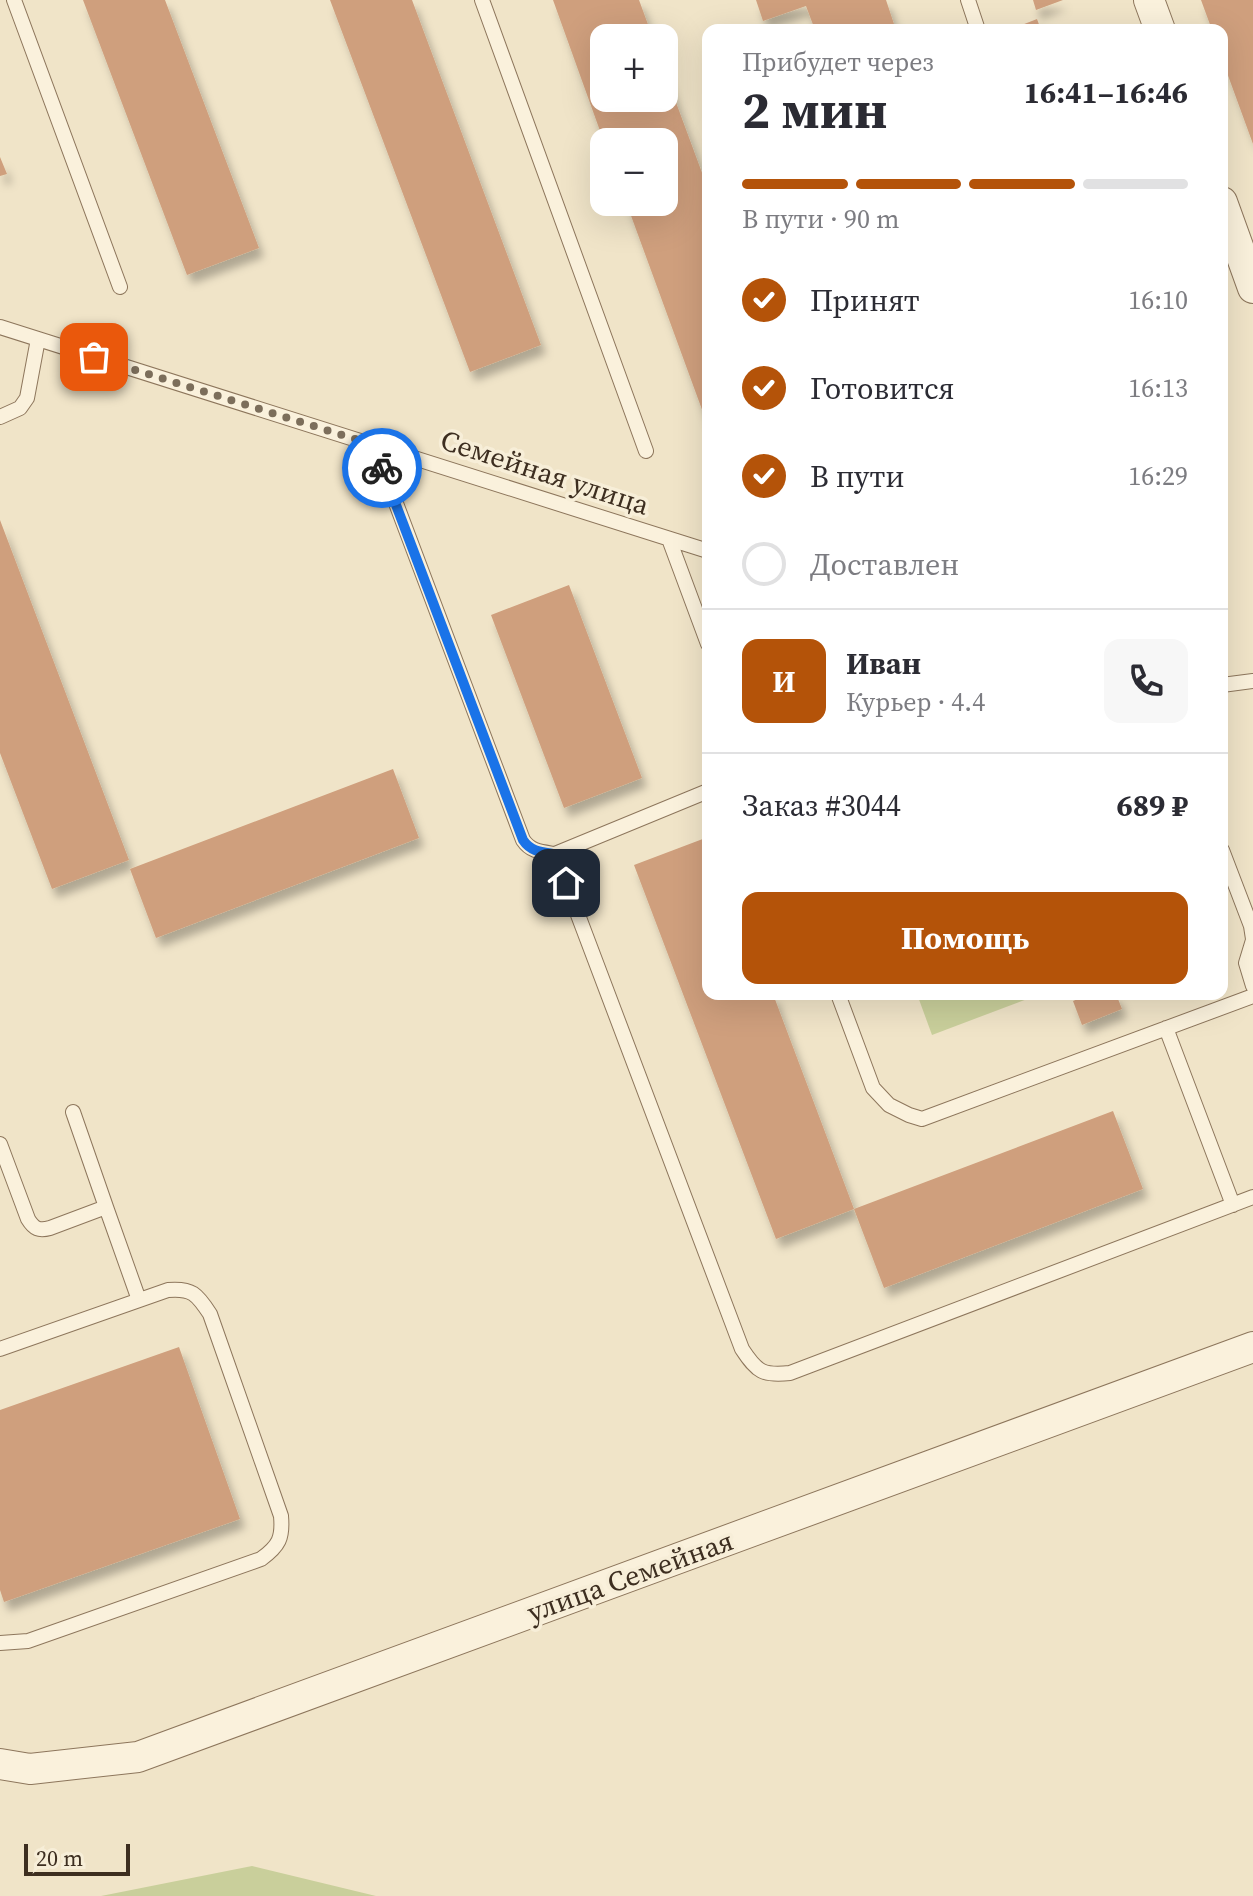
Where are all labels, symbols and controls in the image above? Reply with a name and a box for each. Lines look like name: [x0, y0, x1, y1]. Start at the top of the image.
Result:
map controls: [590, 24, 678, 216]
button: +: [590, 24, 678, 112]
text: Прибудет через: [742, 44, 934, 80]
text: 16:41–16:46: [1024, 72, 1188, 113]
text: 2 мин: [742, 74, 887, 145]
button: −: [590, 128, 678, 216]
text: В пути · 90 m: [742, 201, 899, 237]
icon: check: [742, 278, 786, 322]
text: Принят: [810, 280, 920, 321]
text: 16:10: [1128, 282, 1188, 318]
pin: [60, 323, 128, 391]
icon: bag: [72, 335, 116, 379]
icon: check: [742, 366, 786, 410]
text: Готовится: [810, 368, 954, 409]
text: 16:13: [1128, 370, 1188, 406]
street label: Семейная улица: [436, 420, 655, 524]
courier: [342, 428, 422, 508]
icon: bike: [360, 446, 404, 490]
icon: check: [742, 454, 786, 498]
text: В пути: [810, 456, 905, 497]
text: 16:29: [1128, 458, 1188, 494]
text: Доставлен: [810, 544, 959, 585]
button: phone: [1104, 639, 1188, 723]
text: Иван: [846, 643, 921, 684]
text: И: [772, 661, 796, 702]
text: Курьер · 4.4: [846, 684, 985, 720]
text: Заказ #3044: [742, 785, 901, 826]
text: 689 ₽: [1117, 785, 1188, 826]
pin: [532, 849, 600, 917]
icon: home: [544, 861, 588, 905]
button: Помощь: [742, 892, 1188, 984]
street label: улица Семейная: [522, 1521, 738, 1631]
scale bar: [24, 1840, 130, 1876]
text: 20 m: [36, 1843, 83, 1873]

